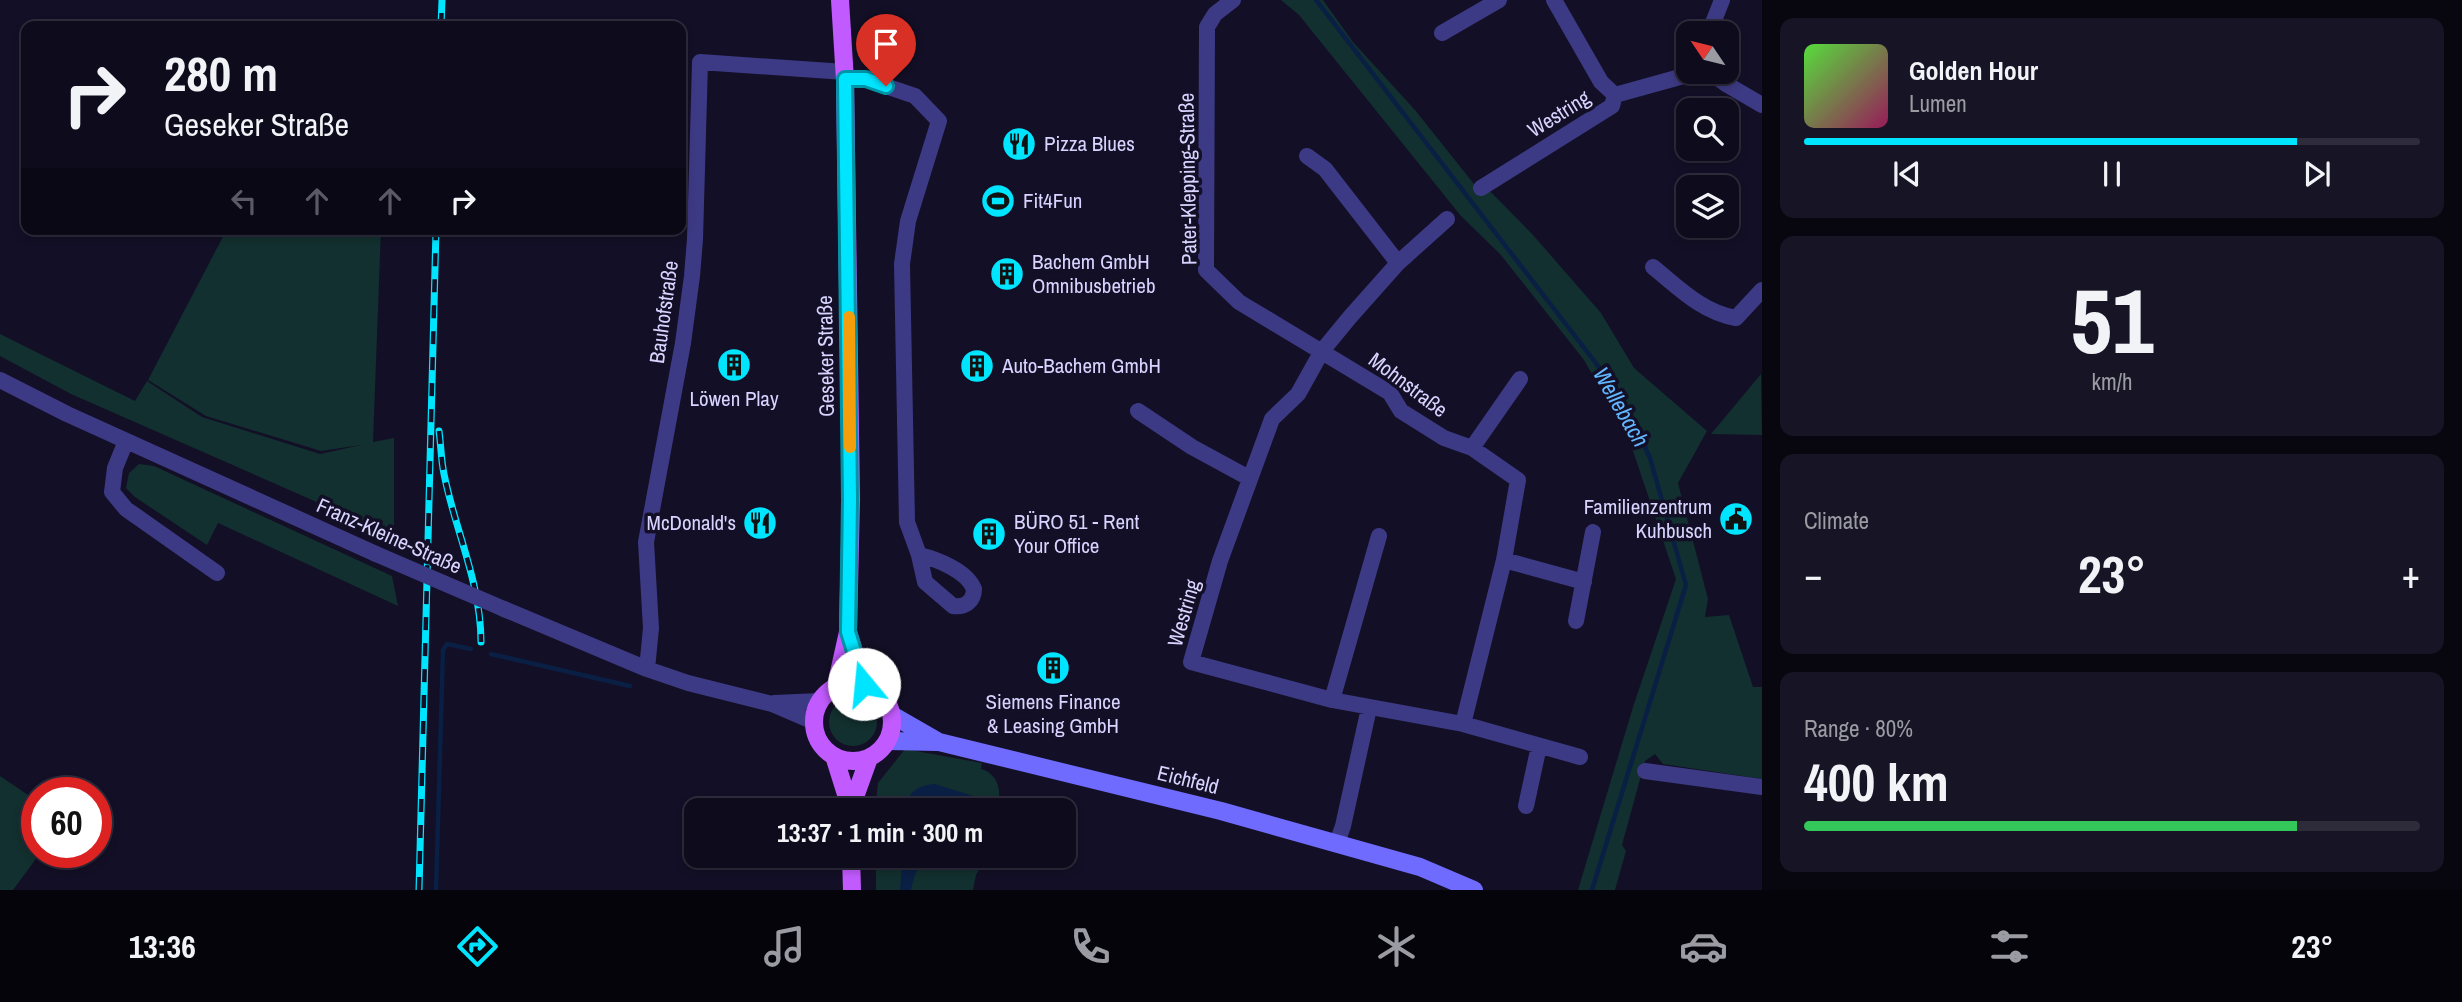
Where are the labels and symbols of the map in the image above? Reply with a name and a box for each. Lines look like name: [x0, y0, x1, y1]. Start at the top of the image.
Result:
pin: [856, 14, 916, 86]
north arrow: [1676, 21, 1740, 84]
street label: Westring: [1522, 83, 1596, 144]
street label: Pater-Klepping-Straße: [1171, 93, 1204, 265]
restaurant icon: Pizza Blues: [1000, 125, 1038, 163]
place label: Pizza Blues: [1044, 129, 1135, 158]
sports icon: Fit4Fun: [979, 182, 1017, 220]
place label: Fit4Fun: [1023, 186, 1082, 215]
place label: Bachem GmbH Omnibusbetrieb: [1032, 247, 1155, 300]
building icon: Bachem GmbH Omnibusbetrieb: [988, 255, 1026, 293]
street label: Bauhofstraße: [642, 259, 685, 365]
street label: Geseker Straße: [810, 295, 841, 417]
street label: Mohnstraße: [1363, 345, 1454, 424]
building icon: Löwen Play: [715, 346, 753, 384]
building icon: Auto-Bachem GmbH: [958, 347, 996, 385]
place label: Auto-Bachem GmbH: [1001, 351, 1161, 380]
water label: Wellebach: [1586, 361, 1657, 452]
place label: Löwen Play: [689, 384, 779, 413]
street label: Franz-Kleine-Straße: [312, 491, 466, 581]
place label: Familienzentrum Kuhbusch: [1584, 492, 1712, 545]
public building icon: Familienzentrum Kuhbusch: [1717, 500, 1755, 538]
restaurant icon: McDonald's: [741, 504, 779, 542]
place label: BÜRO 51 - Rent Your Office: [1014, 507, 1140, 560]
place label: McDonald's: [647, 508, 736, 537]
building icon: BÜRO 51 - Rent Your Office: [970, 515, 1008, 553]
street label: Westring: [1160, 575, 1207, 650]
position arrow: [827, 647, 901, 721]
building icon: Siemens Finance & Leasing GmbH: [1034, 649, 1072, 687]
place label: Siemens Finance & Leasing GmbH: [986, 687, 1120, 740]
street label: Eichfeld: [1154, 758, 1222, 801]
speed limit sign: 60: [21, 777, 112, 868]

